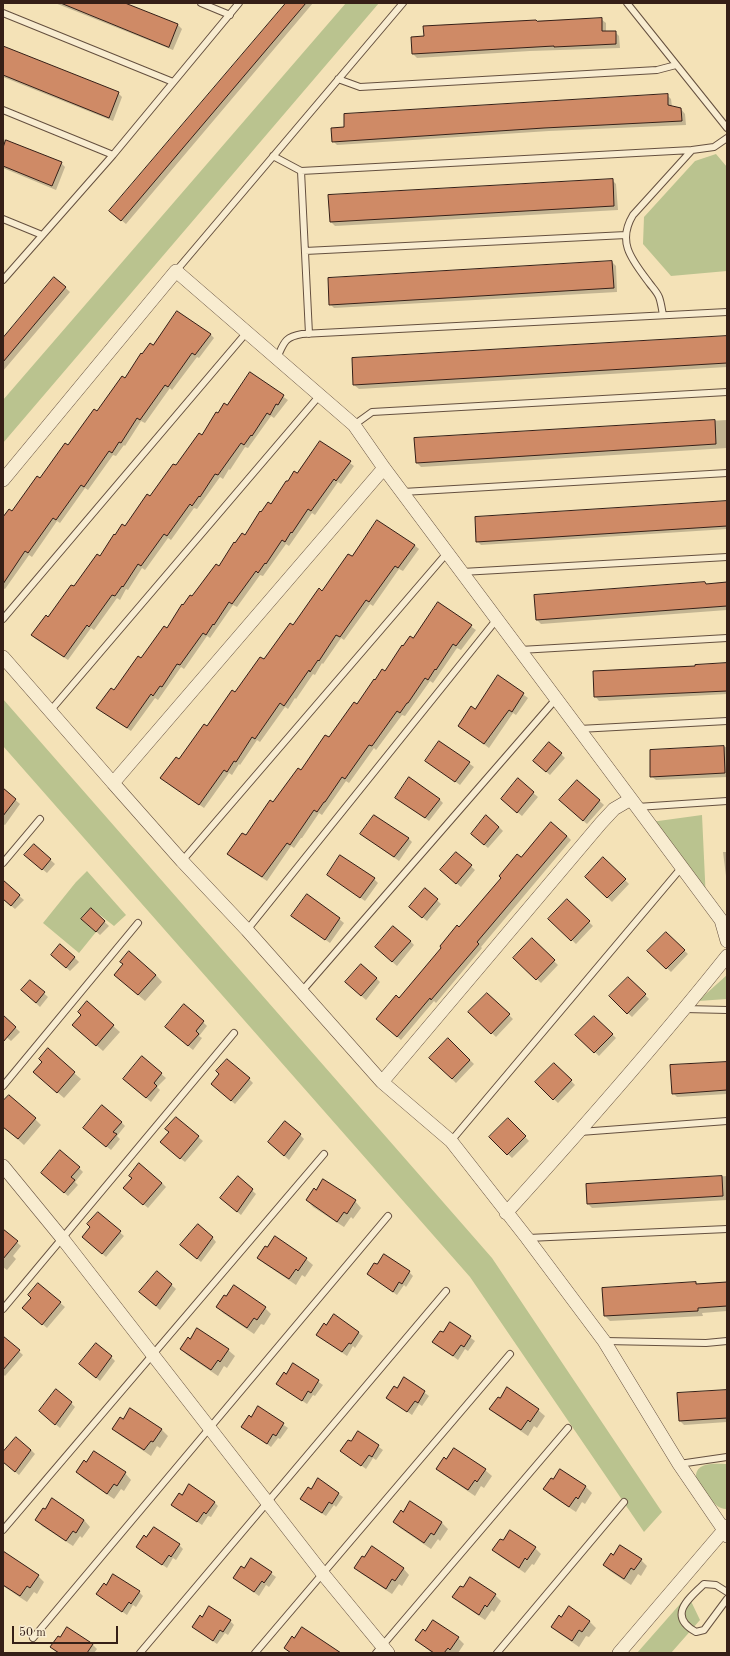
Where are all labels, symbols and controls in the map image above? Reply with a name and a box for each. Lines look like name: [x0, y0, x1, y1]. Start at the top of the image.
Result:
scale bar: [14, 1618, 120, 1644]
text: 50 m: [19, 1627, 46, 1639]

